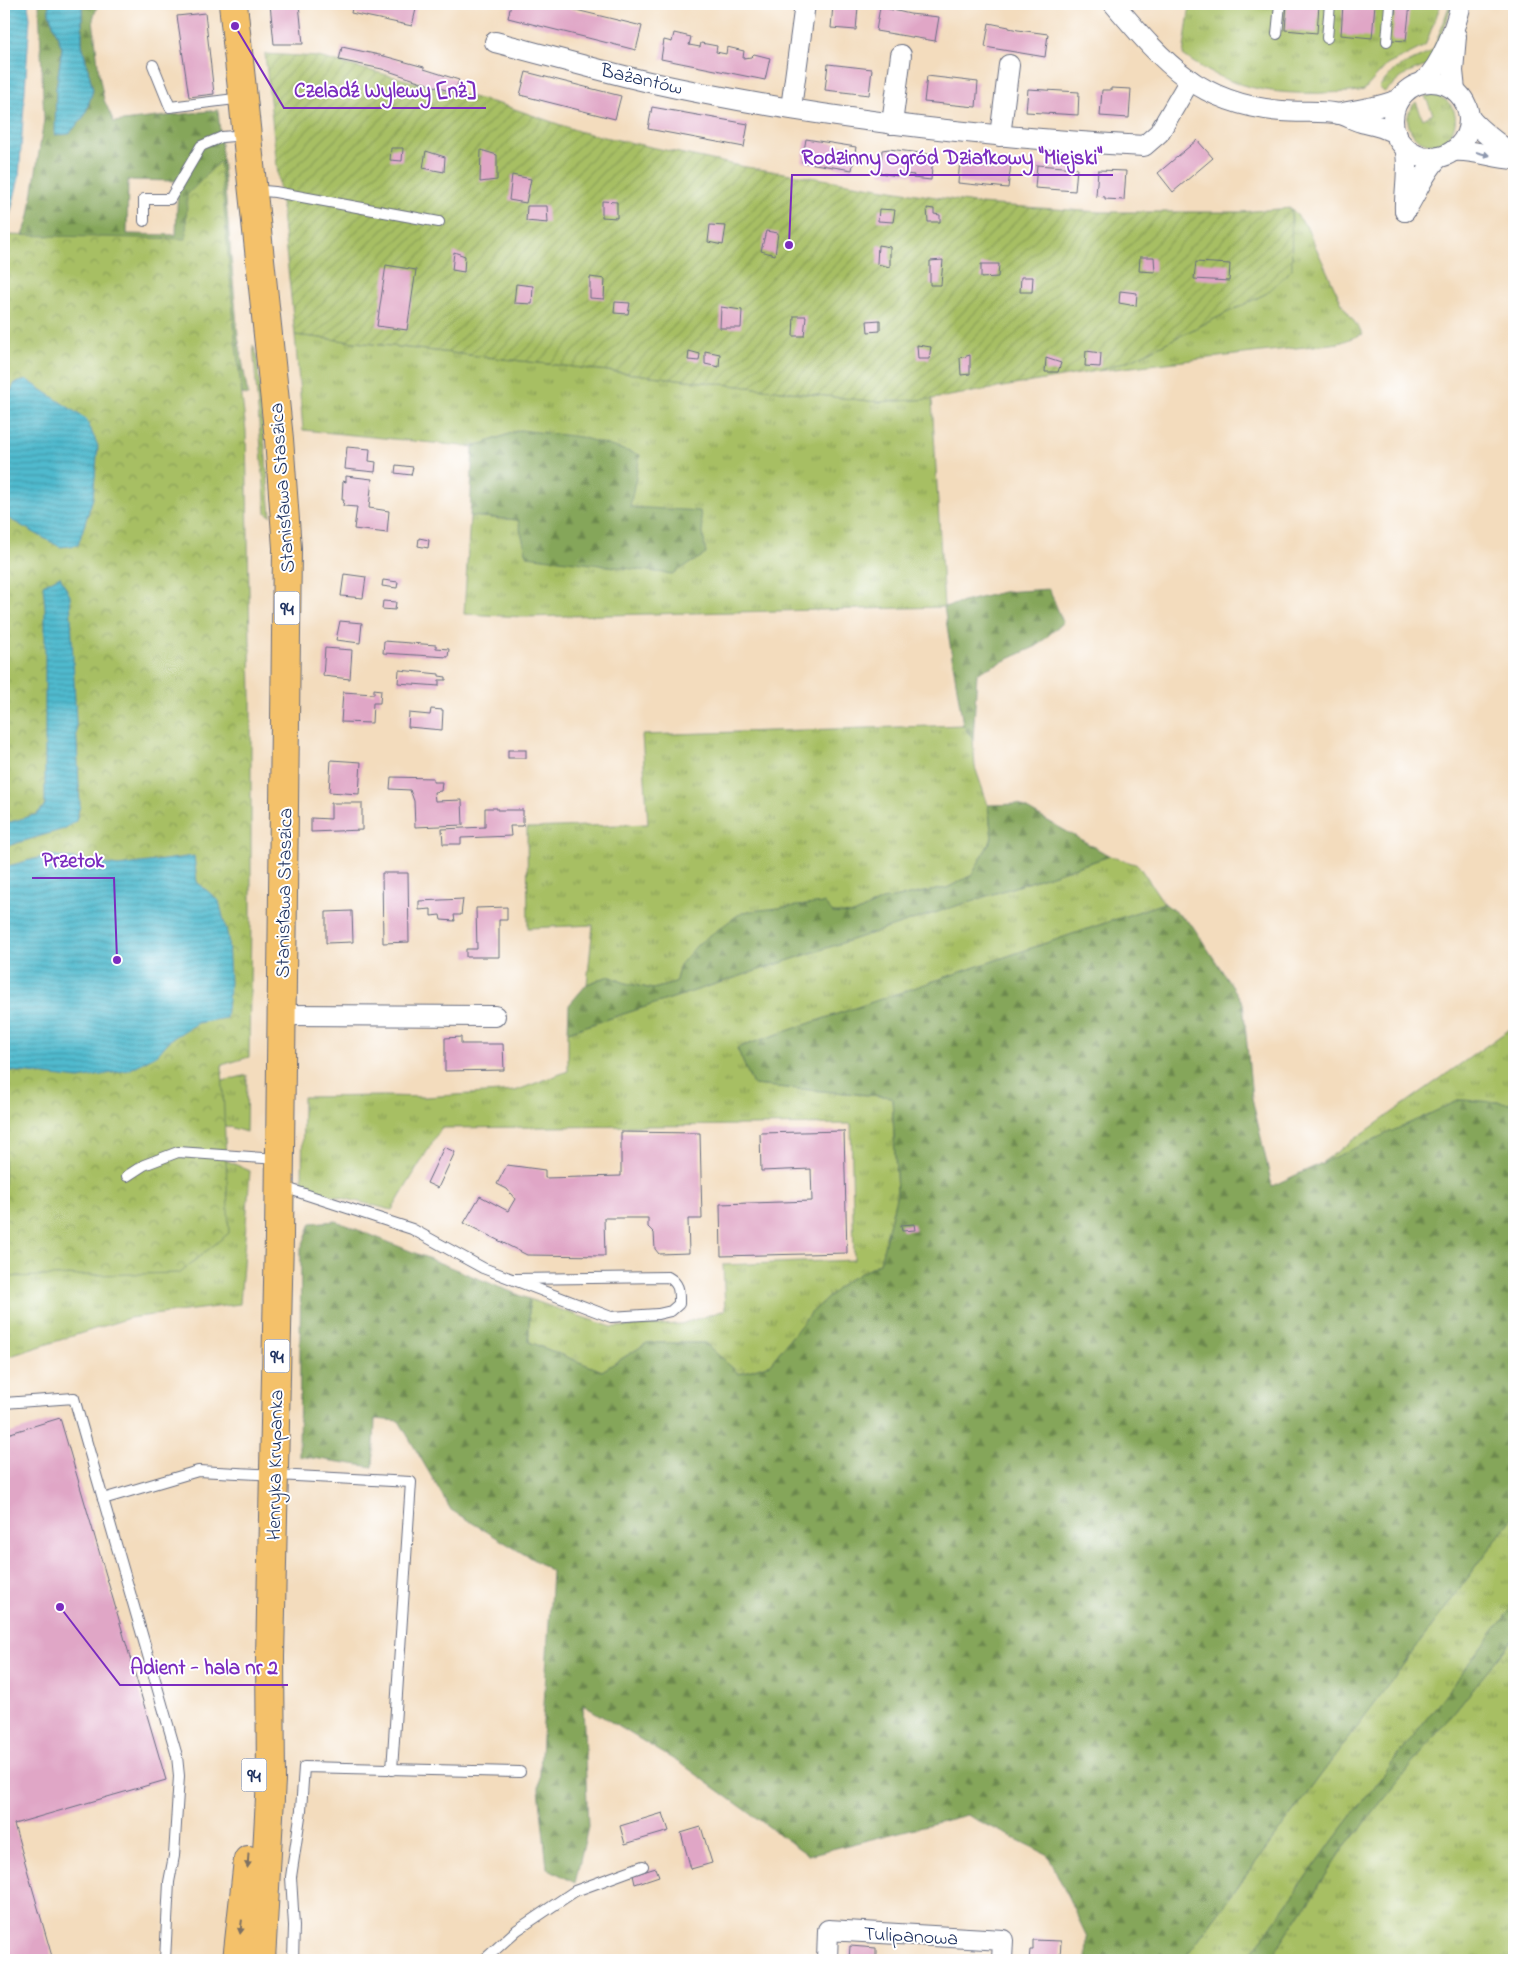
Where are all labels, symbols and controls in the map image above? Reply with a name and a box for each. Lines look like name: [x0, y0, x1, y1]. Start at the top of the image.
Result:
street label: Bażantów: [596, 57, 685, 104]
callout: Czeladź Wylewy [nż]: [284, 72, 486, 108]
text: Czeladź Wylewy [nż]: [294, 77, 477, 109]
callout: Rodzinny Ogród Działkowy "Miejski": [792, 139, 1113, 175]
text: Rodzinny Ogród Działkowy "Miejski": [802, 144, 1102, 176]
one-way arrow: [1476, 151, 1491, 159]
street label: Stanisława Staszica: [263, 402, 304, 574]
road number: 94: [274, 592, 300, 624]
street label: Stanisława Staszica: [270, 808, 301, 979]
callout: Przetok: [32, 842, 114, 878]
text: Przetok: [42, 847, 105, 877]
road number: 94: [264, 1340, 290, 1372]
street label: Henryka Krupanka: [261, 1389, 292, 1541]
callout: Adient - hala nr 2: [120, 1649, 288, 1685]
text: Adient - hala nr 2: [130, 1654, 278, 1684]
road number: 94: [242, 1758, 266, 1792]
one-way arrow: [243, 1854, 251, 1870]
one-way arrow: [237, 1920, 245, 1936]
street label: Tulipanowa: [863, 1921, 959, 1954]

